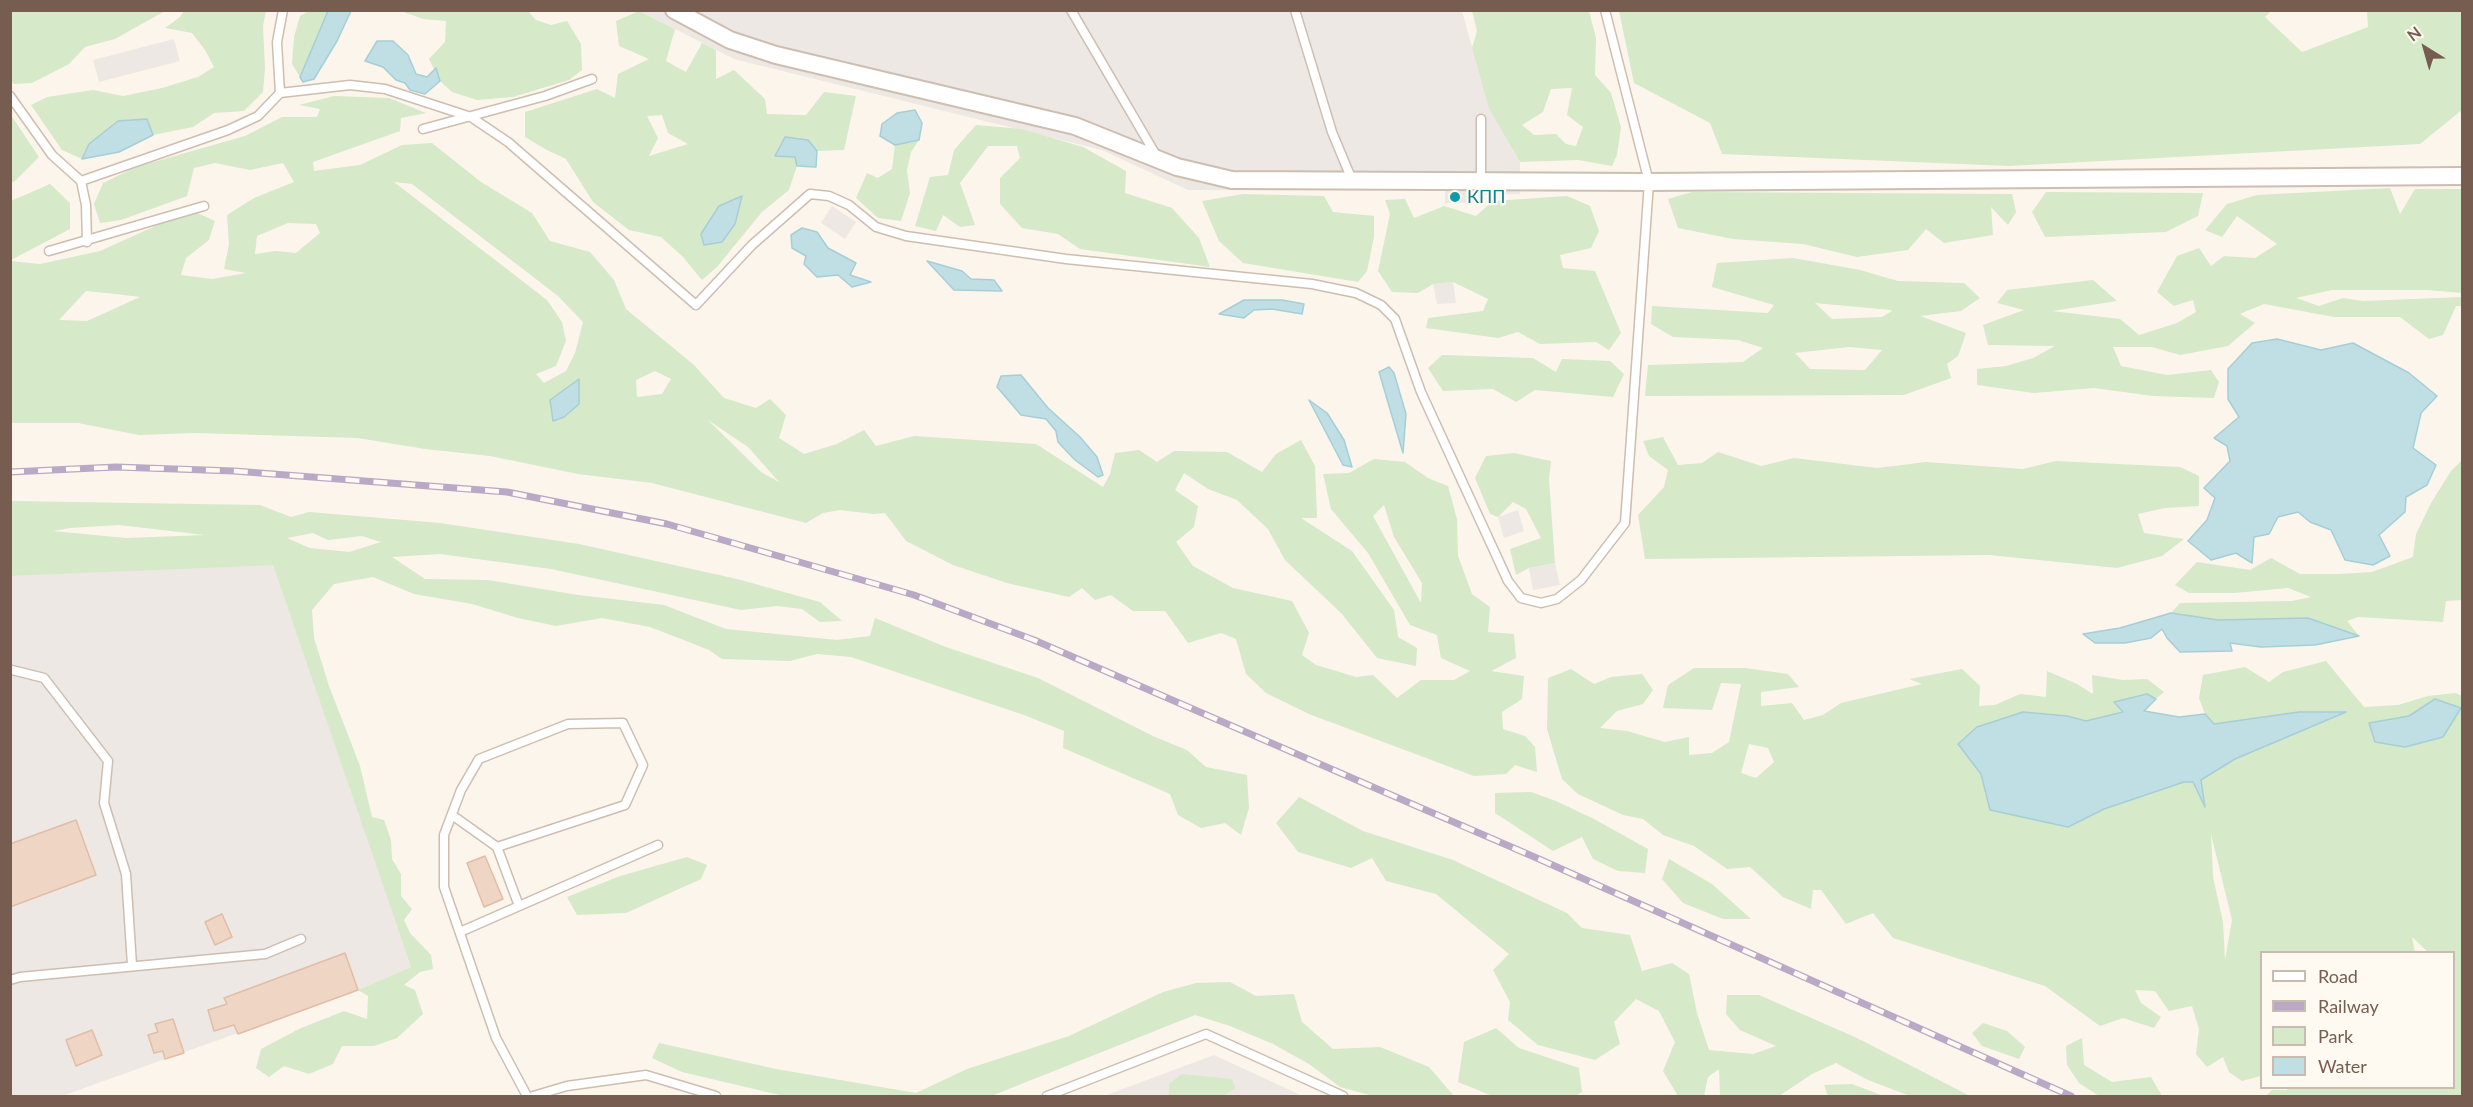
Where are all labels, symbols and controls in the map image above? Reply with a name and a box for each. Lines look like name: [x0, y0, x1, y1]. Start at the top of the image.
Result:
north arrow: [2395, 18, 2455, 78]
text: N: [2403, 22, 2425, 45]
place label: КПП: [1467, 186, 1506, 208]
marker: КПП: [1448, 190, 1462, 204]
legend: [2260, 951, 2455, 1089]
text: Road: [2318, 965, 2358, 987]
text: Railway: [2318, 995, 2379, 1017]
text: Park: [2318, 1025, 2353, 1047]
text: Water: [2318, 1055, 2367, 1077]

